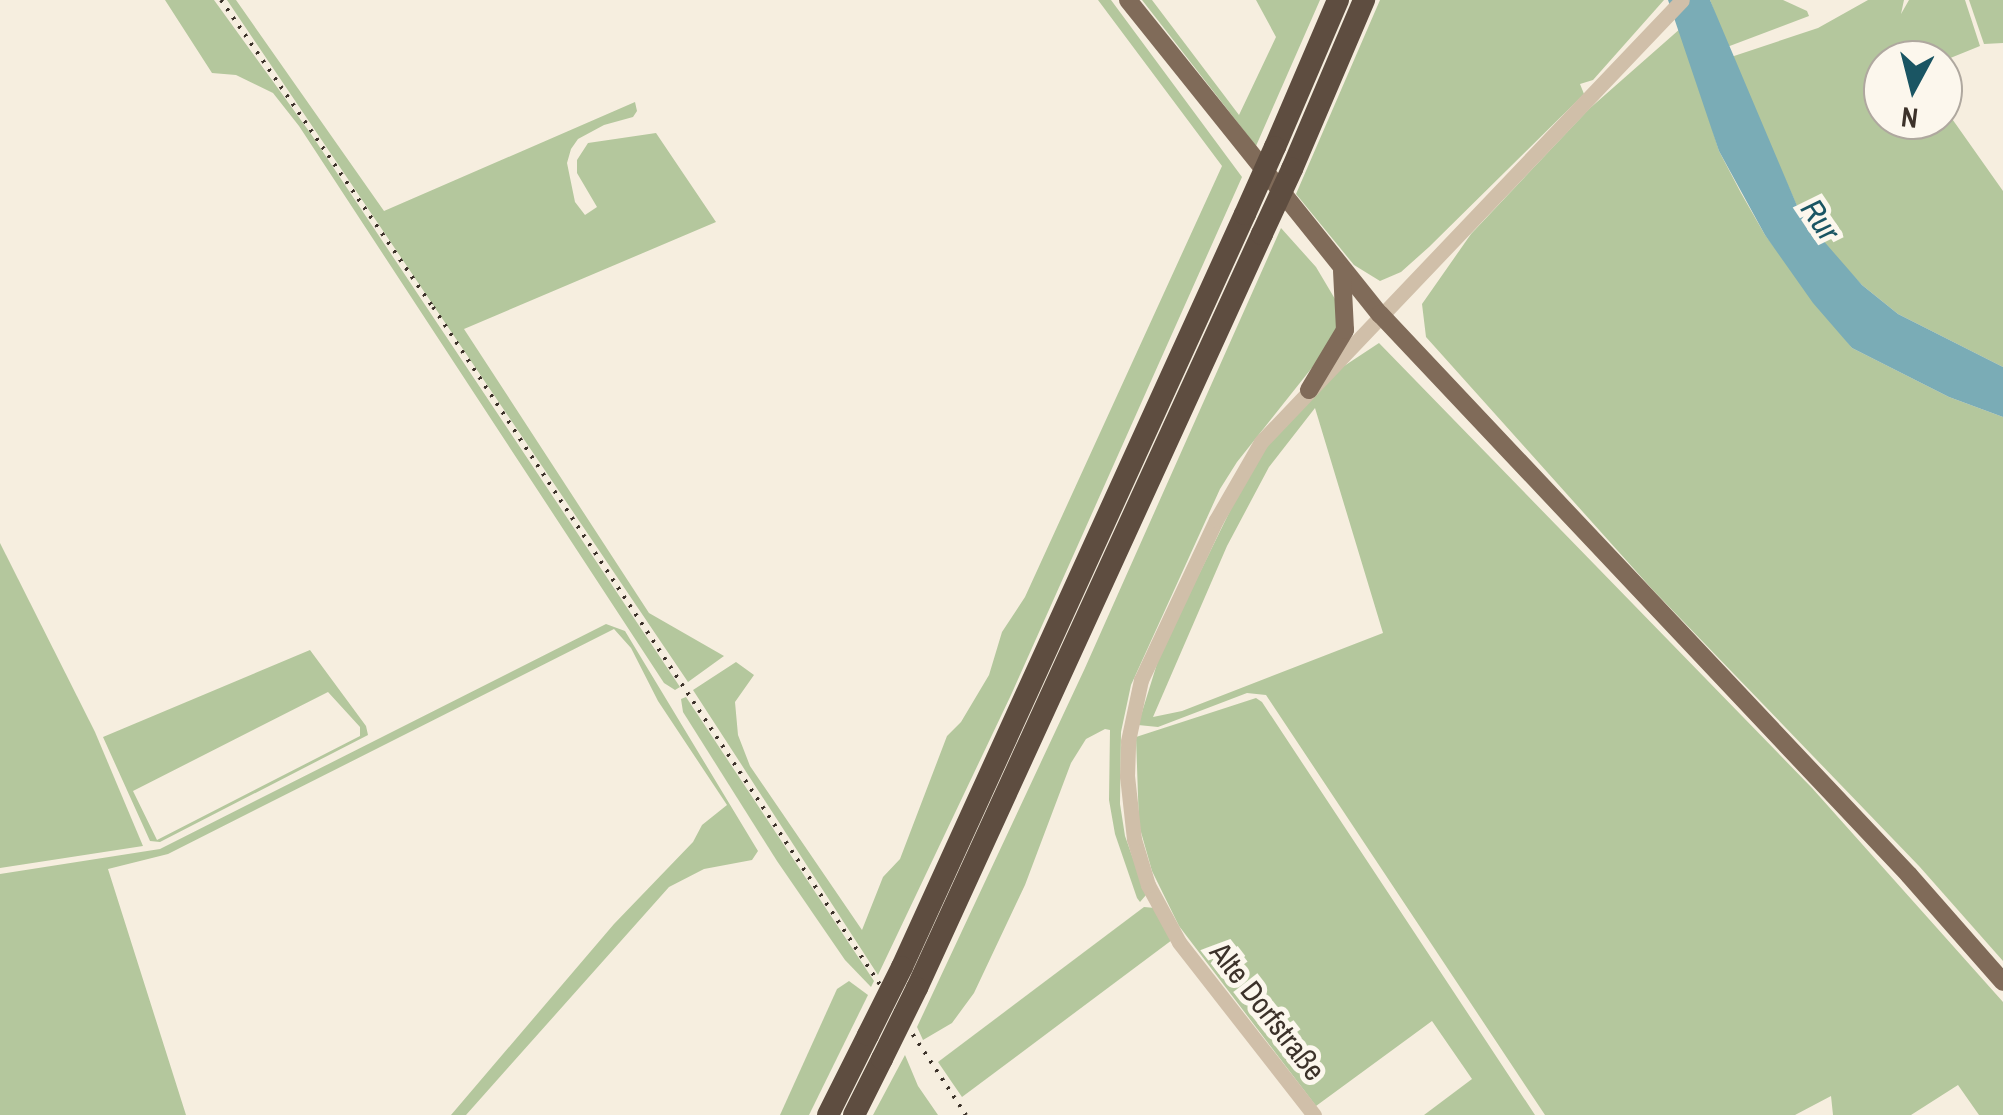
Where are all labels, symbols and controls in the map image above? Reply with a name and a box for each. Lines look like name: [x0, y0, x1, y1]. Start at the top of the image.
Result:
north arrow: [1863, 40, 1963, 140]
text: N: [1899, 98, 1920, 138]
water label: Rur: [1792, 192, 1848, 248]
street label: Alte Dorfstraße: [1203, 935, 1333, 1087]

